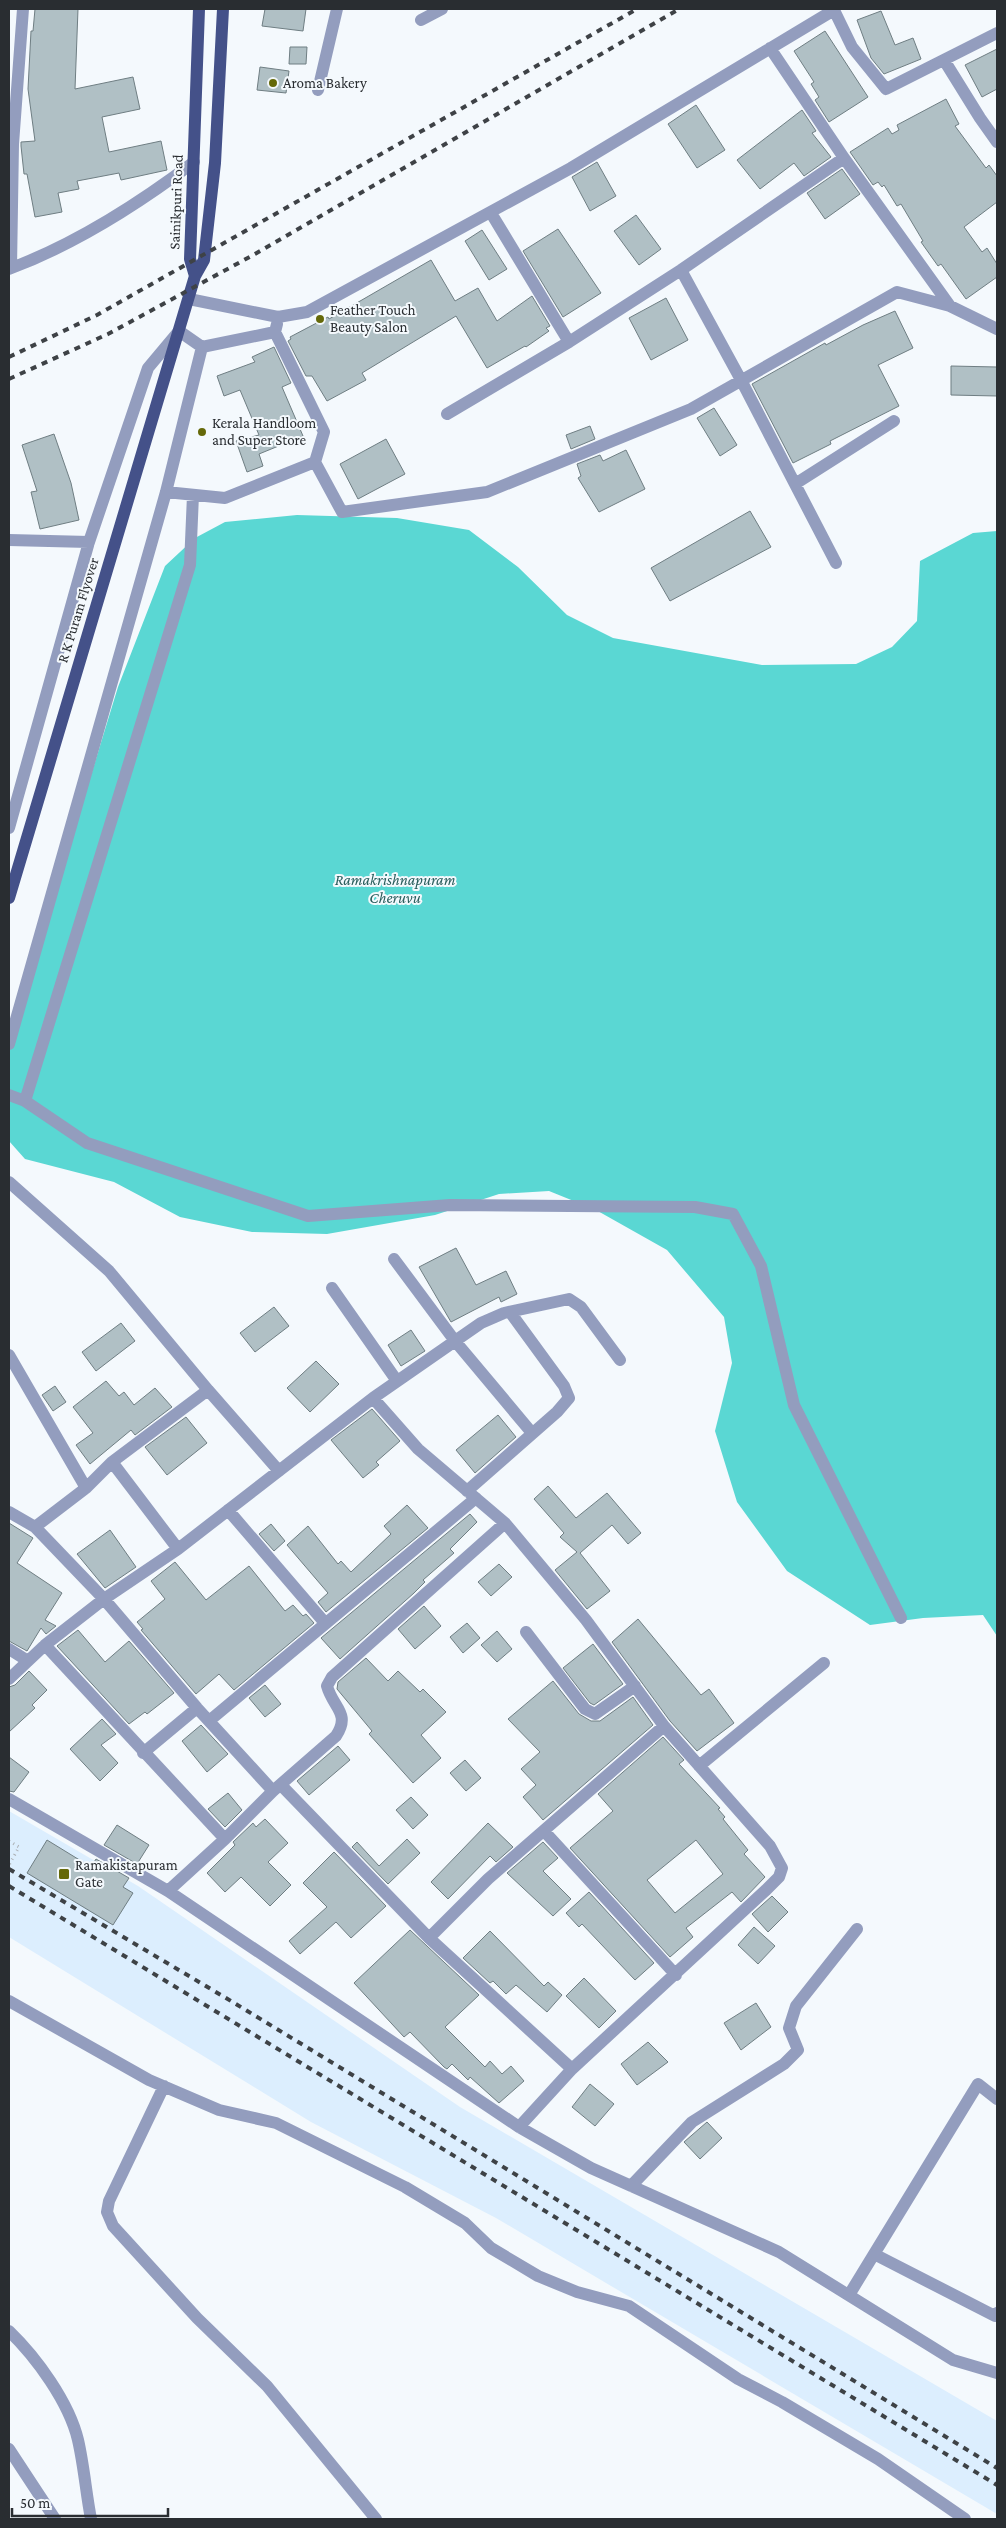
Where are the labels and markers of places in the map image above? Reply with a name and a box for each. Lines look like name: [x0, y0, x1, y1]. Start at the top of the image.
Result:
place label: Aroma Bakery: [283, 75, 367, 92]
marker: Aroma Bakery: [267, 77, 279, 89]
place label: Feather Touch Beauty Salon: [330, 302, 416, 336]
marker: Feather Touch Beauty Salon: [314, 313, 326, 325]
place label: Kerala Handloom and Super Store: [212, 415, 316, 449]
marker: Kerala Handloom and Super Store: [196, 426, 208, 438]
place label: Ramakistapuram Gate: [75, 1857, 178, 1890]
marker: Ramakistapuram Gate: [57, 1867, 71, 1881]

